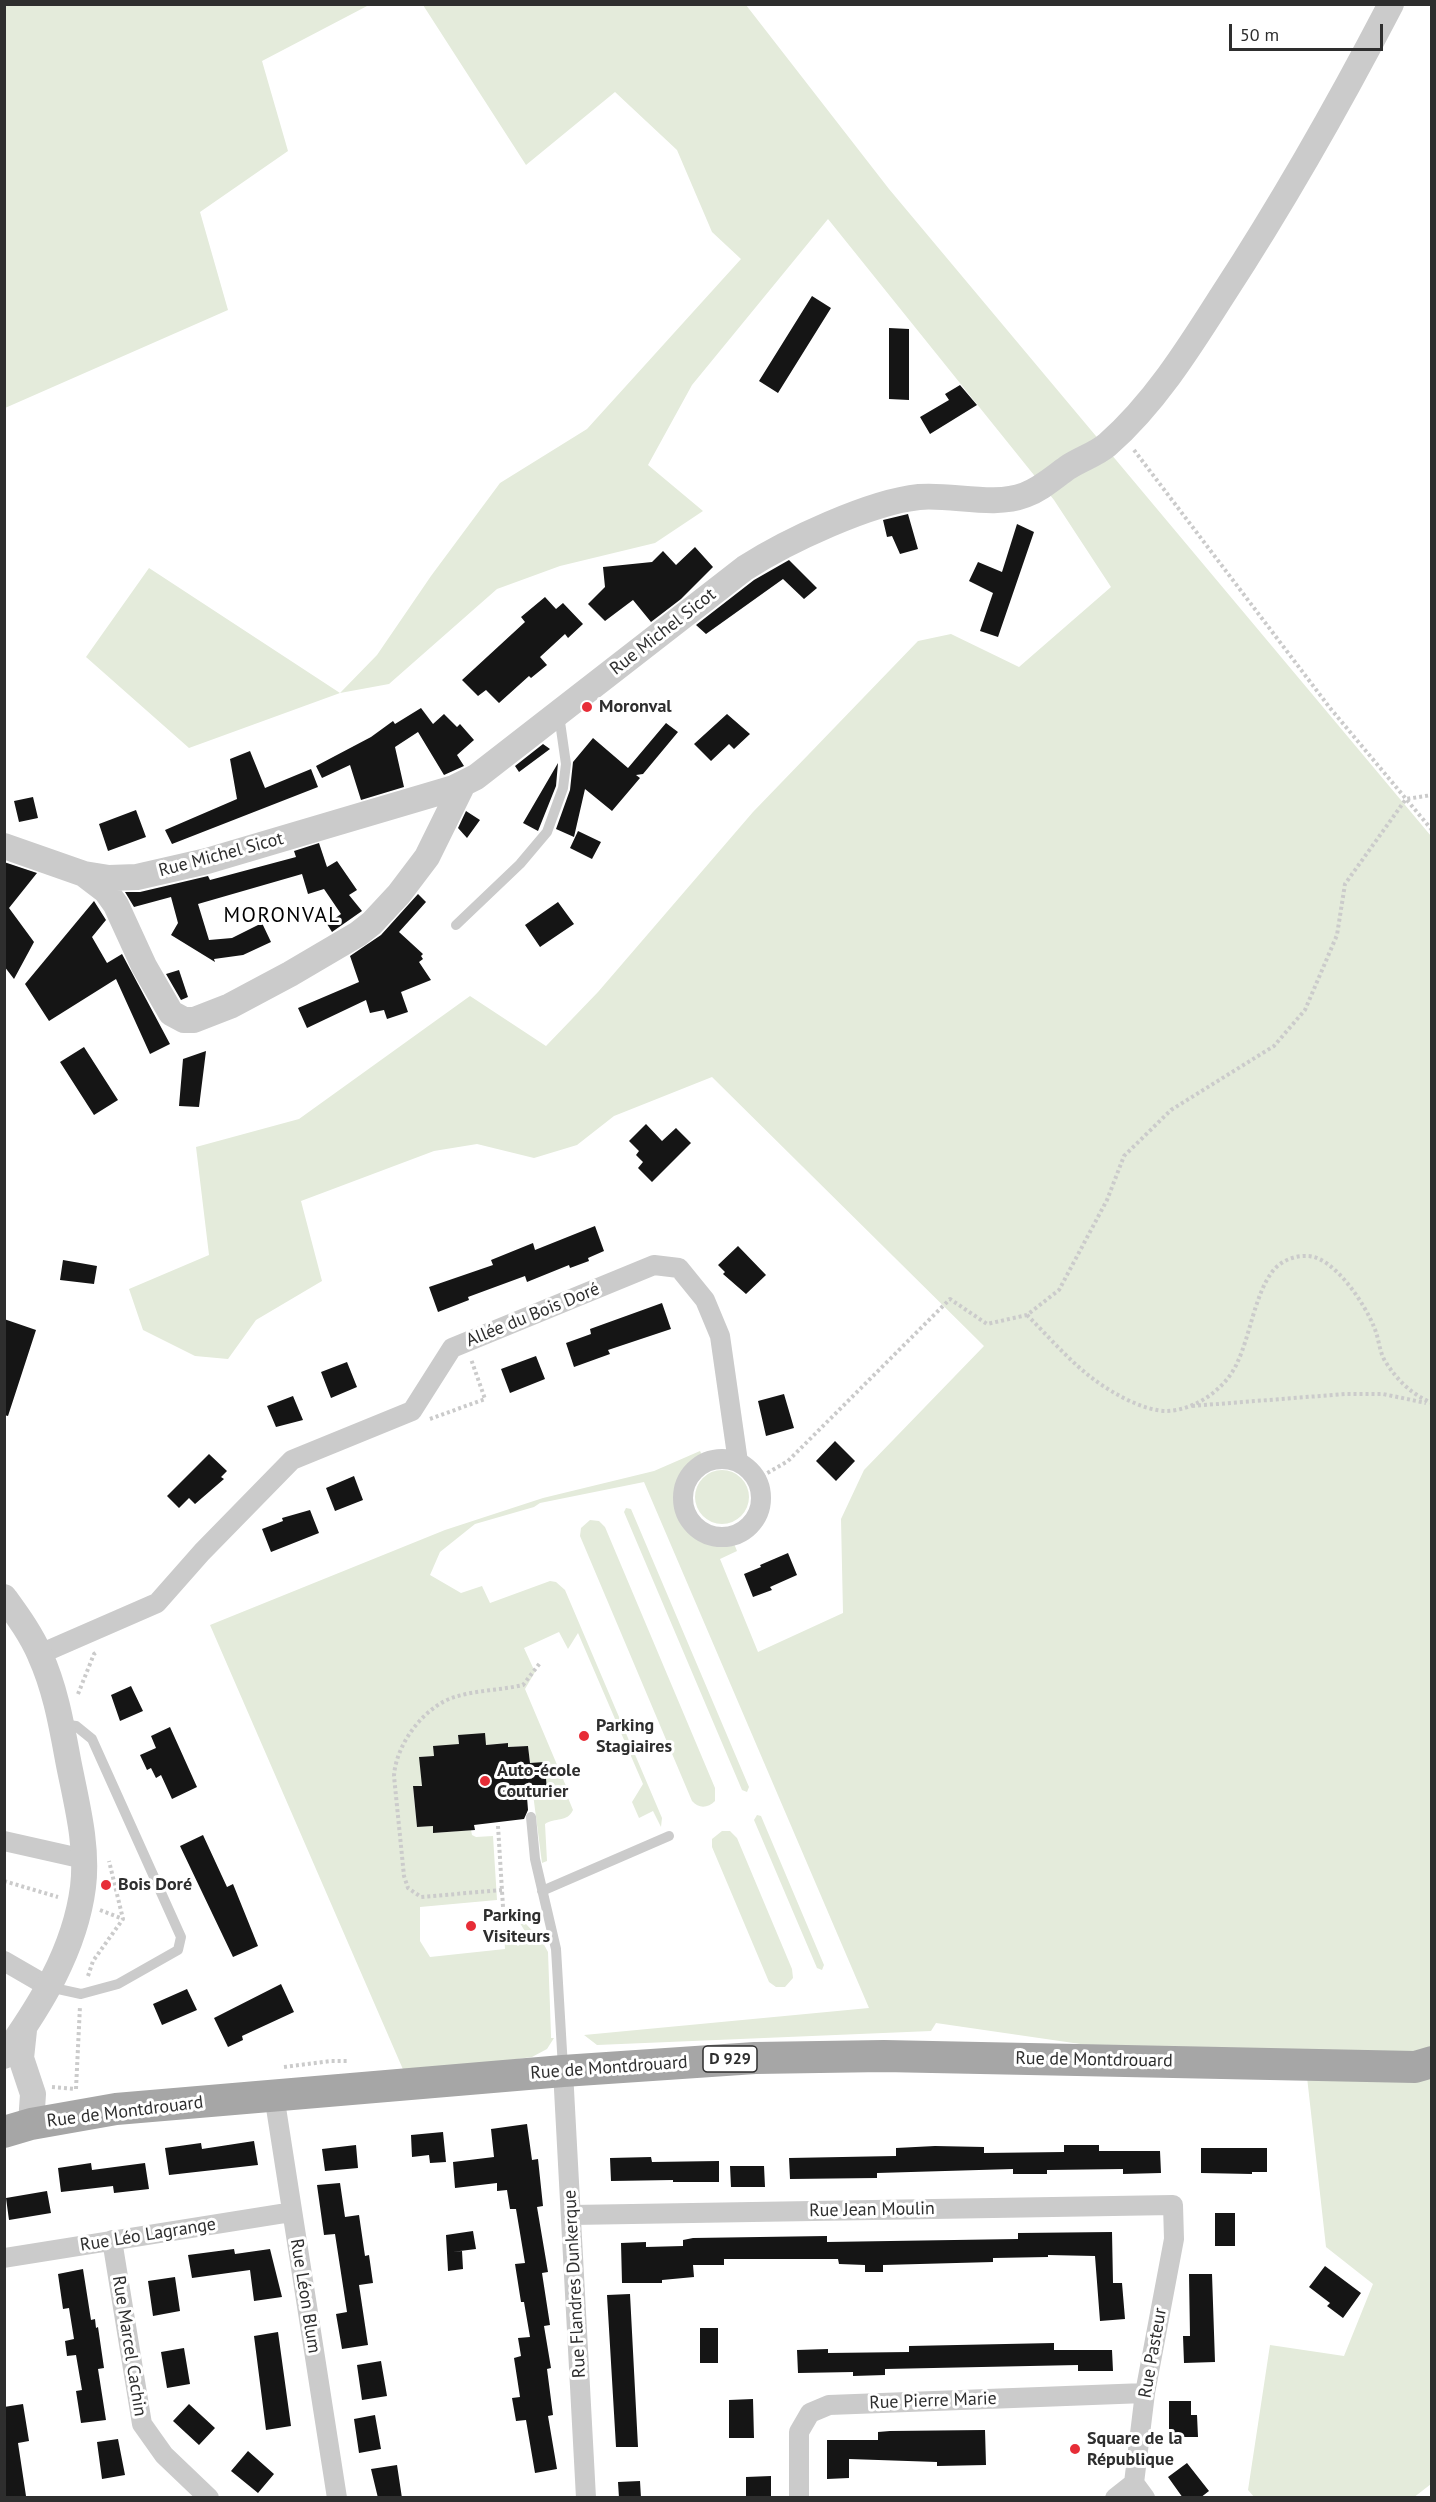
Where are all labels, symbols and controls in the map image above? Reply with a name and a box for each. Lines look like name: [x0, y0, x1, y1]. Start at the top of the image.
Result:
scale bar: [1232, 12, 1386, 50]
text: 50 m: [1240, 23, 1279, 46]
street label: Rue Michel Sicot: [606, 584, 720, 680]
place label: Moronval: [599, 696, 672, 718]
marker: Moronval: [580, 700, 594, 714]
street label: Rue Michel Sicot: [156, 828, 286, 882]
district label: MORONVAL: [223, 903, 341, 929]
street label: Allée du Bois Doré: [463, 1278, 603, 1352]
place label: Parking Stagiaires: [596, 1715, 672, 1758]
marker: Parking Stagiaires: [577, 1729, 591, 1743]
place label: Auto-école Couturier: [497, 1760, 581, 1802]
marker: Auto-école Couturier: [478, 1774, 492, 1788]
place label: Bois Doré: [118, 1874, 192, 1896]
marker: Bois Doré: [99, 1878, 113, 1892]
place label: Parking Visiteurs: [483, 1905, 550, 1948]
marker: Parking Visiteurs: [464, 1919, 478, 1933]
road number: D 929: [703, 2046, 757, 2072]
street label: Rue de Montdrouard: [1015, 2048, 1173, 2072]
street label: Rue de Montdrouard: [530, 2052, 688, 2084]
street label: Rue de Montdrouard: [46, 2092, 204, 2132]
street label: Rue Flandres Dunkerque: [559, 2189, 591, 2379]
street label: Rue Jean Moulin: [809, 2198, 935, 2222]
street label: Rue Léo Lagrange: [79, 2214, 217, 2256]
street label: Rue Léon Blum: [285, 2237, 325, 2355]
street label: Rue Marcel Cachin: [107, 2274, 151, 2418]
street label: Rue Pasteur: [1134, 2306, 1172, 2400]
street label: Rue Pierre Marie: [869, 2388, 997, 2414]
place label: Square de la République: [1087, 2428, 1182, 2470]
marker: Square de la République: [1068, 2442, 1082, 2456]

